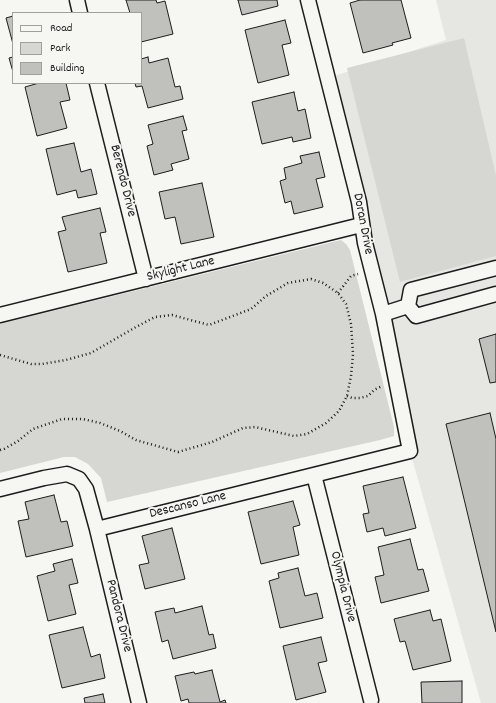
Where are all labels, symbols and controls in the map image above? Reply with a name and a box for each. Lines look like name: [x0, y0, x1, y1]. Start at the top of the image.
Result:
legend: [12, 12, 142, 84]
text: Road: [50, 20, 72, 37]
text: Park: [50, 40, 70, 57]
text: Building: [50, 60, 85, 77]
street label: Berendo Drive: [105, 143, 139, 219]
street label: Doran Drive: [348, 192, 376, 256]
street label: Skylight Lane: [145, 253, 217, 287]
street label: Descanso Lane: [148, 488, 228, 524]
street label: Olympia Drive: [325, 550, 359, 624]
street label: Pandora Drive: [101, 578, 135, 654]

